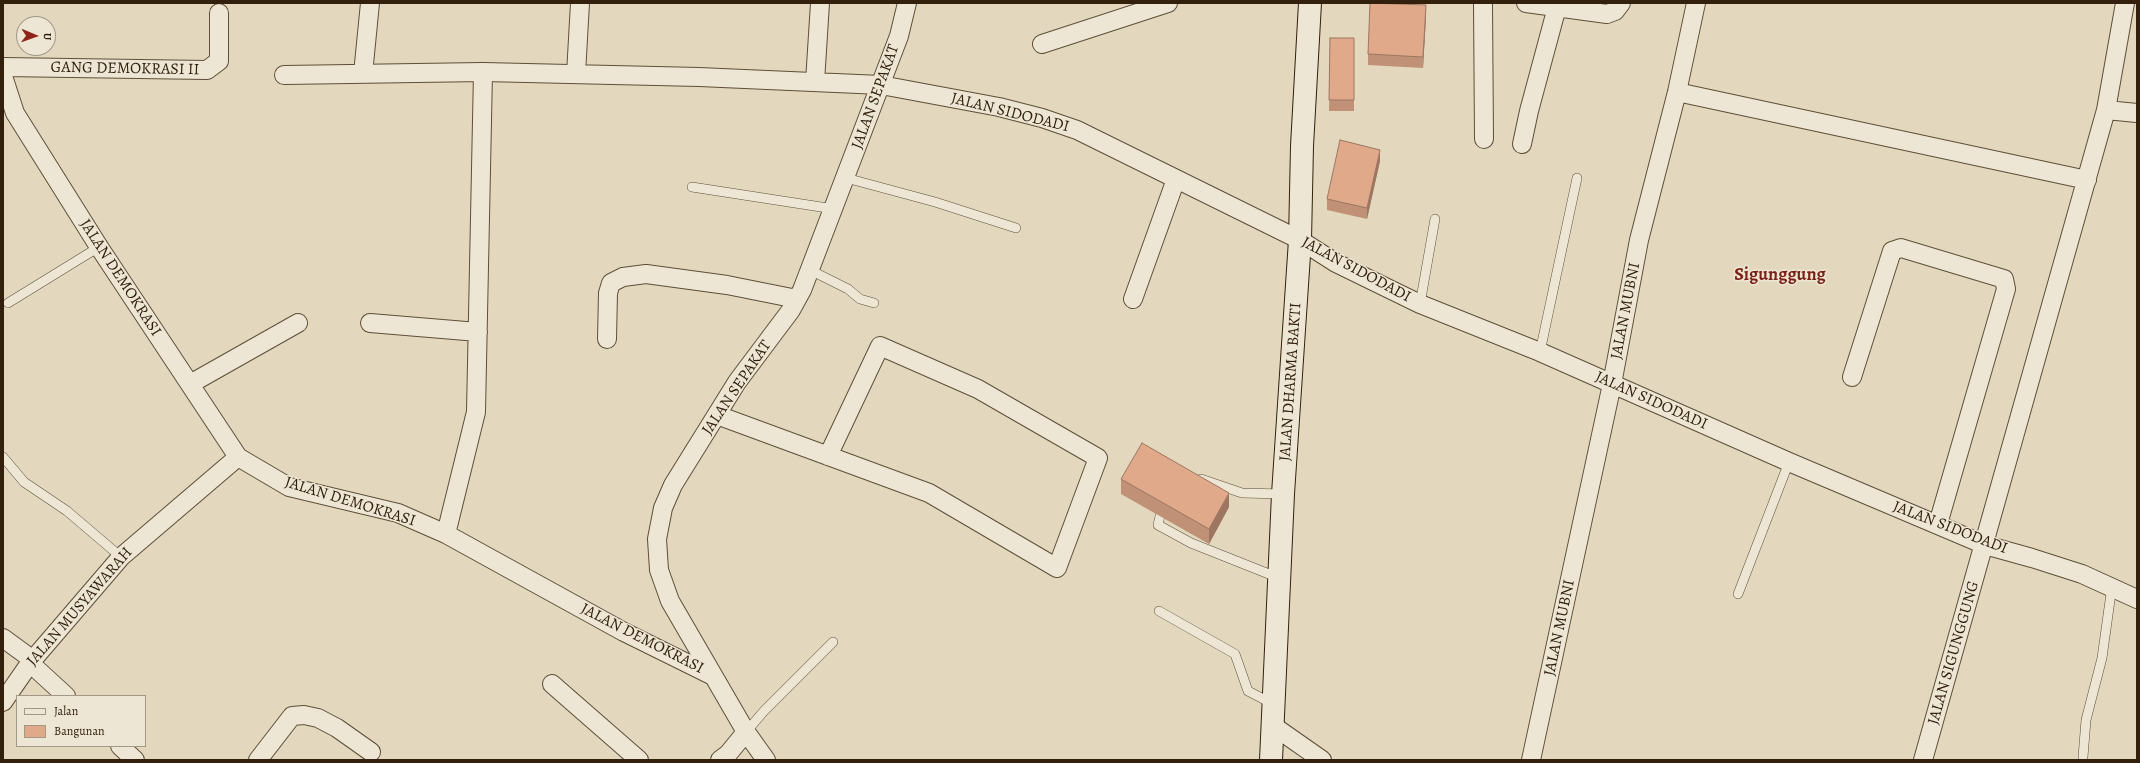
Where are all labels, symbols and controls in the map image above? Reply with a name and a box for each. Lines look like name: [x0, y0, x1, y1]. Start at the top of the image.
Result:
north arrow: [16, 16, 56, 56]
text: U: [40, 33, 55, 40]
street label: JALAN SEPAKAT: [848, 42, 904, 152]
street label: GANG DEMOKRASI II: [51, 58, 199, 80]
street label: JALAN SIDODADI: [949, 89, 1071, 137]
street label: JALAN DEMOKRASI: [75, 216, 165, 340]
street label: JALAN SIDODADI: [1298, 233, 1414, 307]
street label: JALAN MUBNI: [1607, 261, 1645, 361]
district label: Sigunggung: [1734, 265, 1826, 287]
street label: JALAN DHARMA BAKTI: [1276, 302, 1306, 462]
street label: JALAN SEPAKAT: [698, 337, 776, 439]
street label: JALAN SIDODADI: [1592, 368, 1710, 434]
street label: JALAN DEMOKRASI: [282, 473, 418, 531]
street label: JALAN SIDODADI: [1890, 497, 2010, 559]
street label: JALAN MUSYAWARAH: [23, 544, 137, 670]
street label: JALAN MUBNI: [1540, 578, 1580, 678]
street label: JALAN SIGUNGGUNG: [1924, 579, 1984, 727]
street label: JALAN DEMOKRASI: [577, 600, 707, 678]
legend: [16, 695, 146, 747]
text: Jalan: [54, 703, 78, 719]
text: Bangunan: [54, 723, 105, 739]

